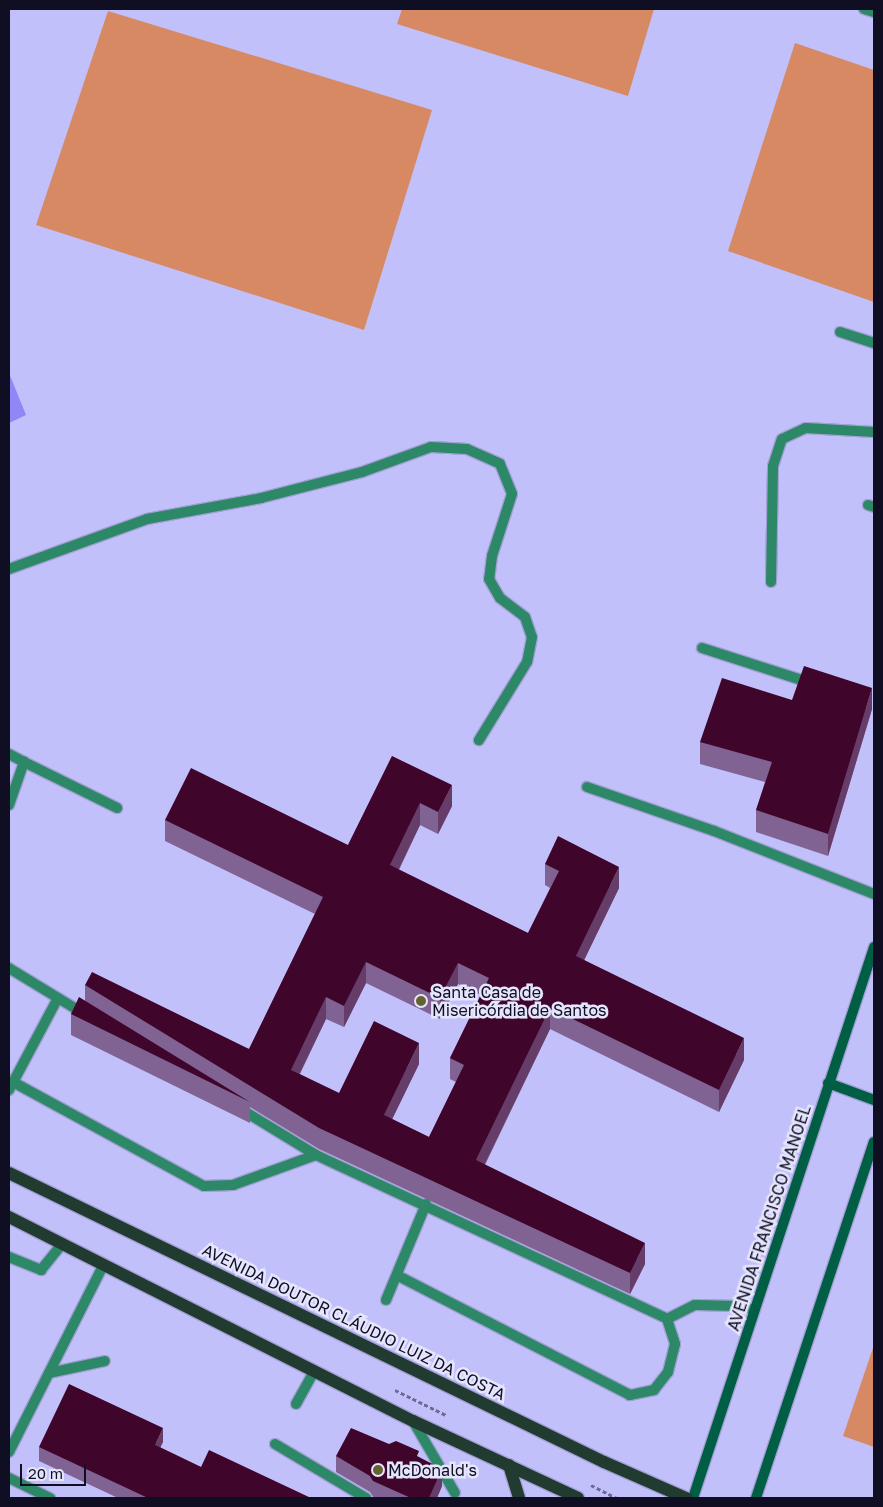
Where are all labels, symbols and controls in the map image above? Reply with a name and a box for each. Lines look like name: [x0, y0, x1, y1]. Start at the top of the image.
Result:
place label: Santa Casa de Misericórdia de Santos: [432, 982, 606, 1020]
marker: Santa Casa de Misericórdia de Santos: [414, 994, 428, 1008]
street label: AVENIDA FRANCISCO MANOEL: [723, 1103, 815, 1333]
street label: AVENIDA DOUTOR CLÁUDIO LUIZ DA COSTA: [199, 1240, 509, 1404]
scale bar: [22, 1454, 89, 1486]
place label: McDonald's: [388, 1460, 477, 1480]
text: 20 m: [28, 1464, 63, 1482]
marker: McDonald's: [372, 1464, 384, 1476]

